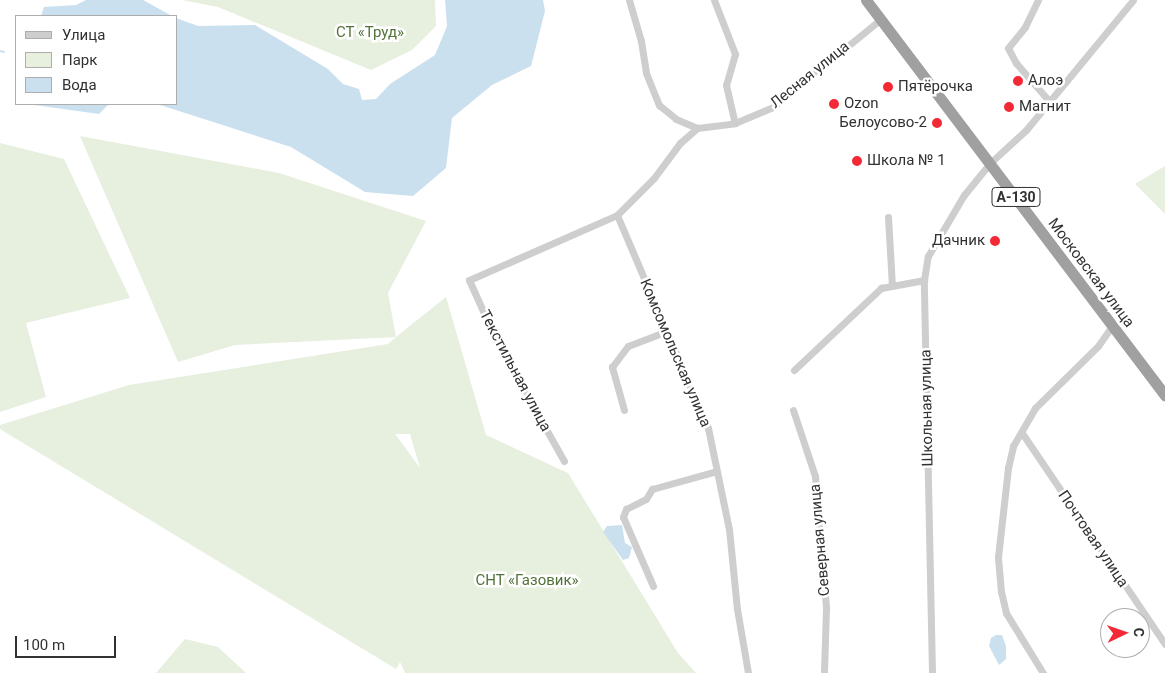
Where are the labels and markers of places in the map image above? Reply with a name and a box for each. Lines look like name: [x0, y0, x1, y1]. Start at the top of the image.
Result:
place label: Алоэ: [1028, 72, 1063, 90]
marker: Алоэ: [1012, 75, 1024, 87]
place label: Пятёрочка: [898, 78, 973, 96]
marker: Пятёрочка: [882, 81, 894, 93]
place label: Ozon: [844, 95, 878, 113]
marker: Ozon: [828, 98, 840, 110]
place label: Магнит: [1019, 98, 1071, 116]
marker: Магнит: [1003, 101, 1015, 113]
place label: Белоусово-2: [839, 114, 927, 132]
marker: Белоусово-2: [931, 117, 943, 129]
place label: Школа № 1: [867, 152, 946, 170]
marker: Школа № 1: [851, 155, 863, 167]
place label: Дачник: [932, 232, 985, 250]
marker: Дачник: [989, 235, 1001, 247]

